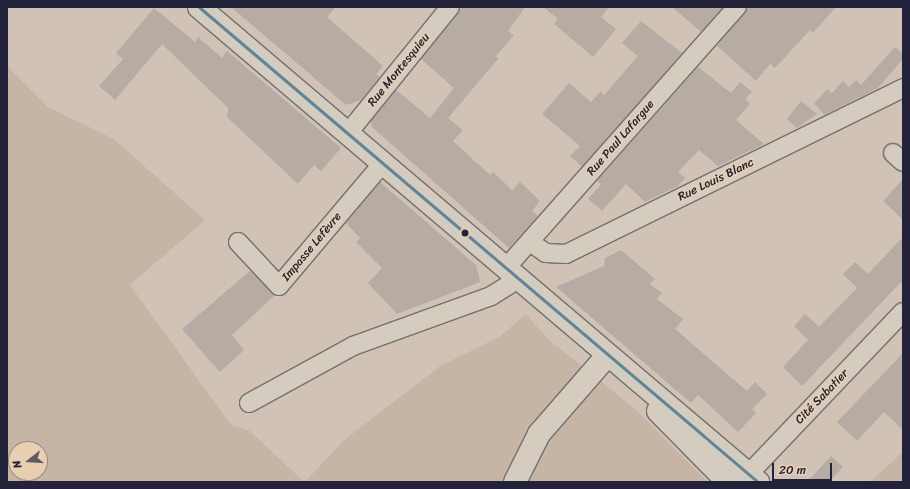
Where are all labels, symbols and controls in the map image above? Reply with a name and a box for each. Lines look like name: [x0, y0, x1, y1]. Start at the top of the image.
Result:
street label: Rue Montesquieu: [365, 31, 433, 109]
street label: Rue Paul Lafargue: [584, 97, 658, 179]
street label: Rue Louis Blanc: [676, 155, 756, 205]
street label: Impasse Lefèvre: [279, 209, 345, 285]
unlabelled marker: [460, 228, 470, 238]
street label: Cité Sabatier: [792, 366, 852, 428]
north arrow: [8, 441, 48, 481]
scale bar: [774, 455, 834, 481]
text: N: [7, 458, 27, 471]
text: 20 m: [779, 459, 806, 481]

